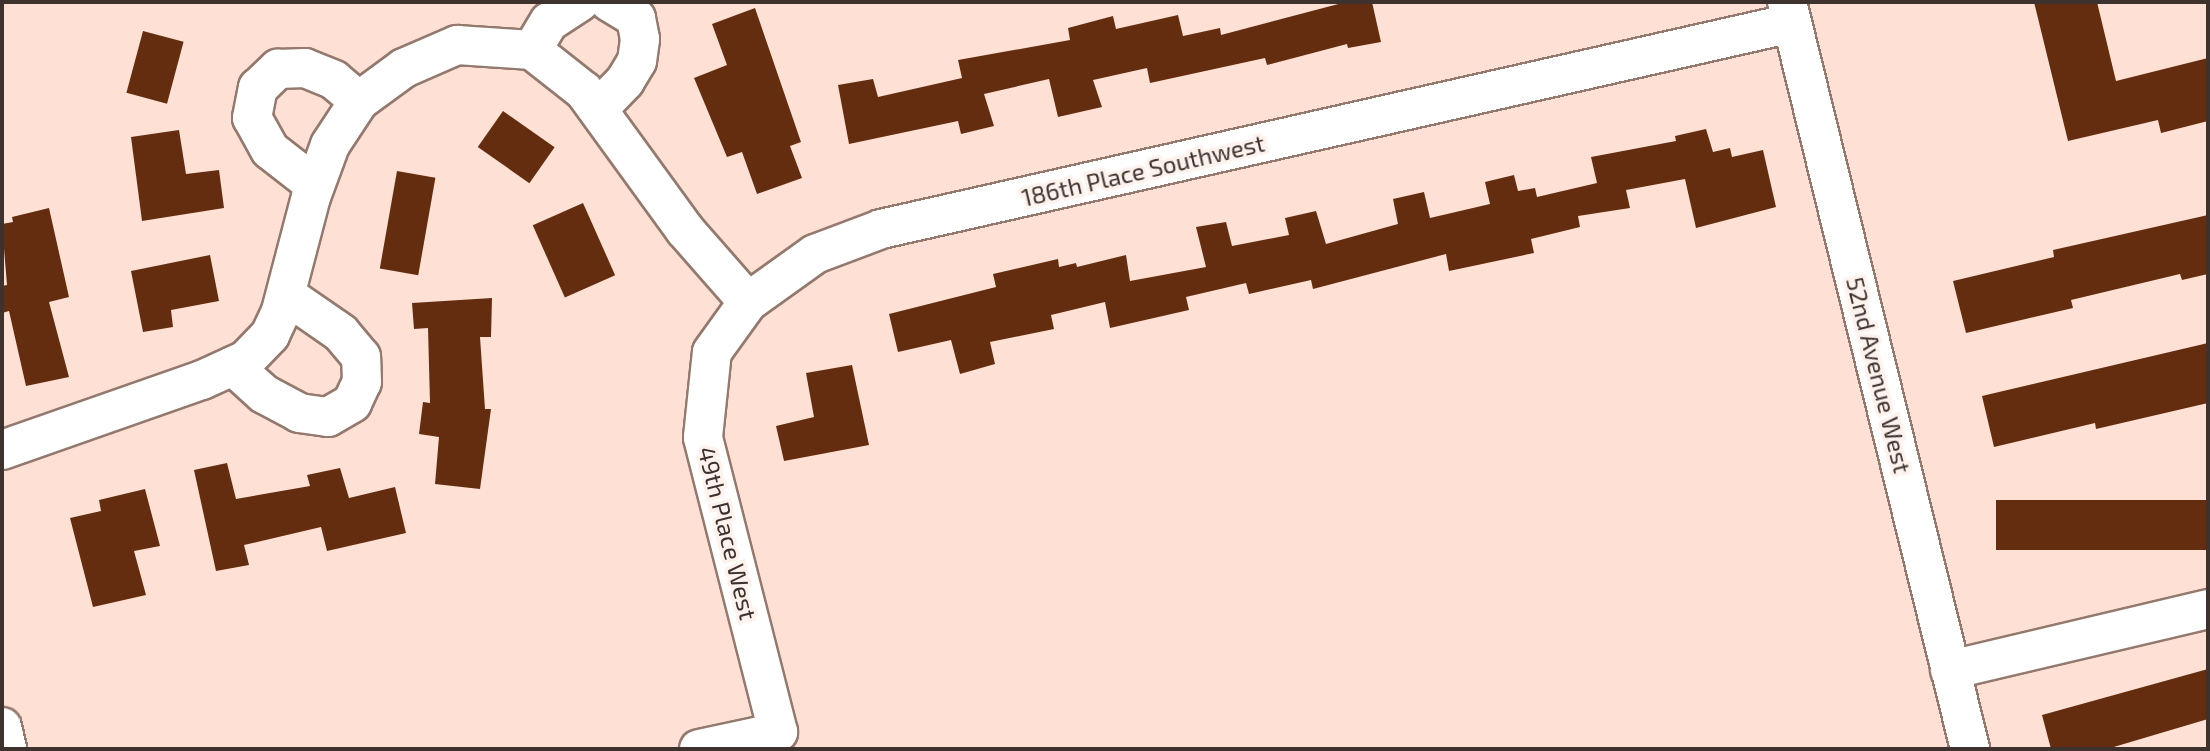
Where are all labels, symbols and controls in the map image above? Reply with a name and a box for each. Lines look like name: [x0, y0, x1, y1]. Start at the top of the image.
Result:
street label: 186th Place Southwest: [1019, 128, 1267, 212]
street label: 52nd Avenue West: [1841, 274, 1917, 476]
street label: 49th Place West: [693, 443, 763, 623]

